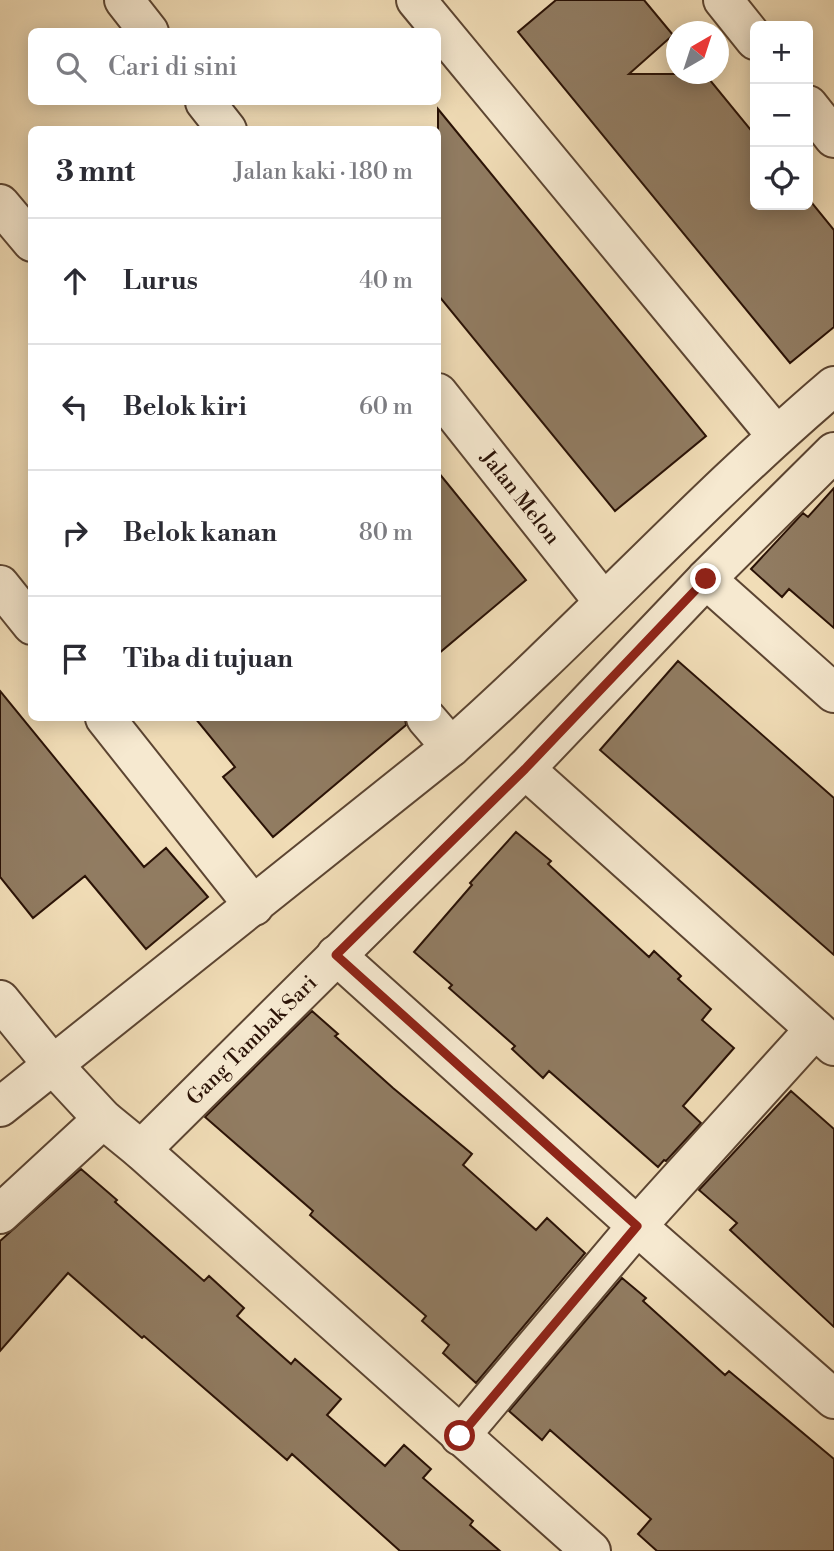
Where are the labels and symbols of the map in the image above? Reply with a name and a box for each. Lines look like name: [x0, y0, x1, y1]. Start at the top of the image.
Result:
north arrow: [666, 21, 729, 84]
street label: Jalan Melon: [474, 445, 565, 551]
route end: [690, 563, 721, 594]
street label: Gang Tambak Sari: [182, 970, 323, 1111]
route start: [444, 1420, 475, 1451]

